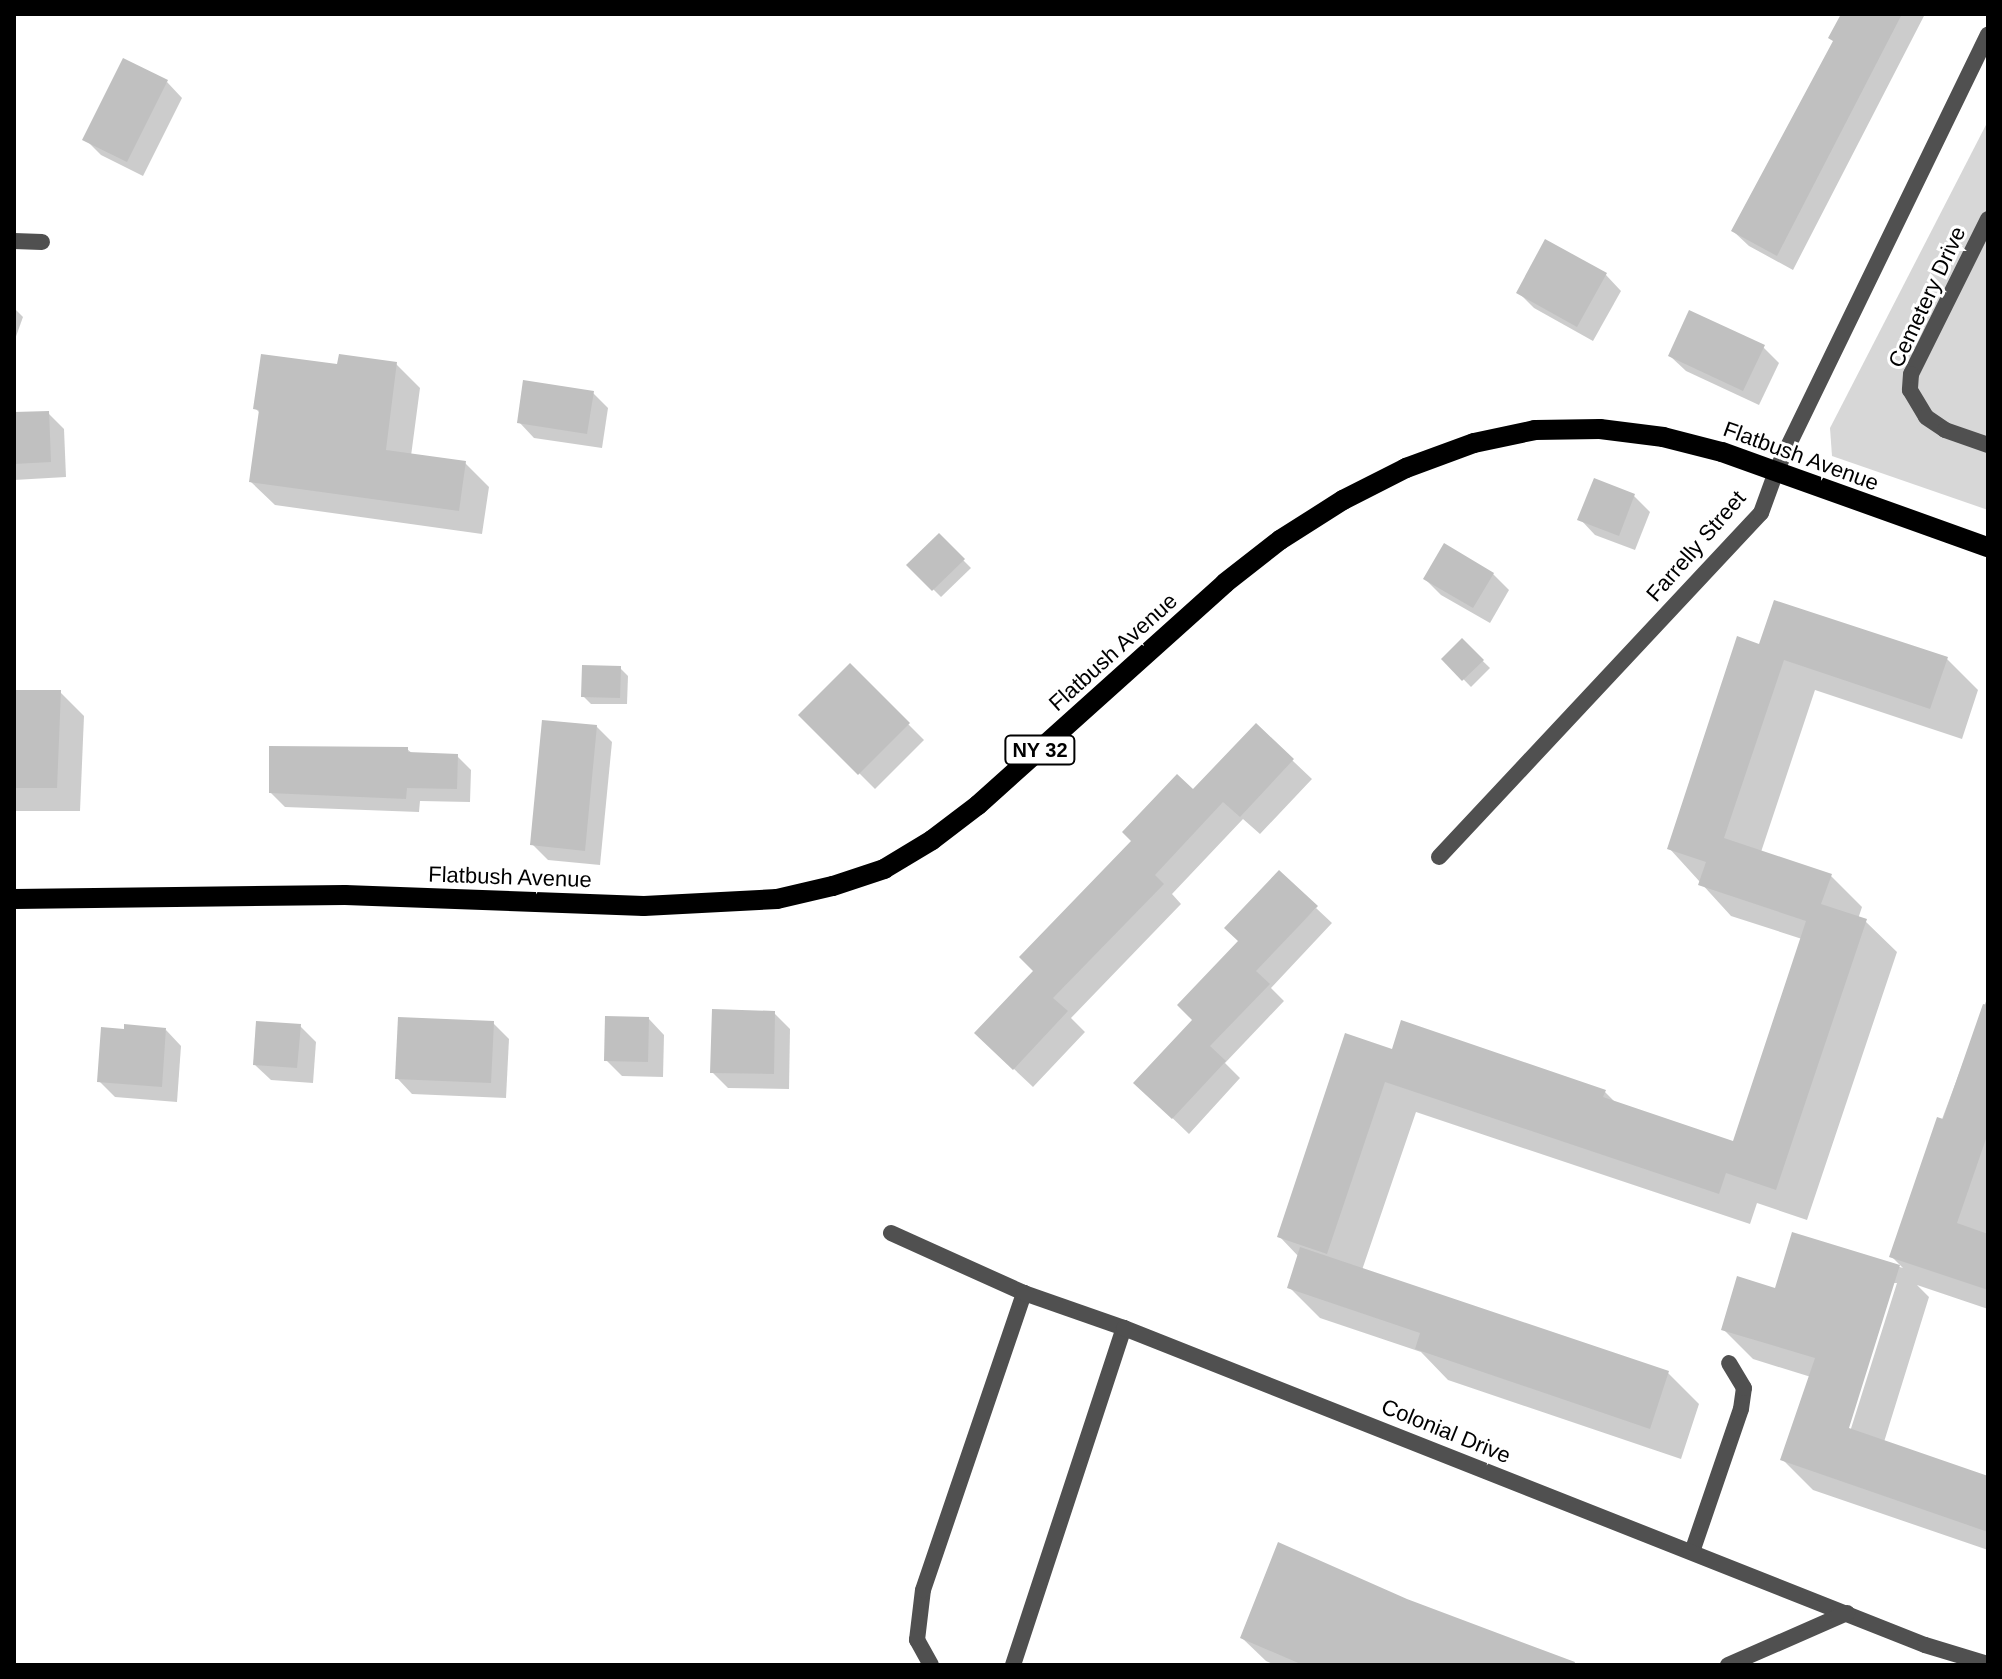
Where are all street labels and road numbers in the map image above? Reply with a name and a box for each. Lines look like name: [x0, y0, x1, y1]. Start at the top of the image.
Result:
street label: Cemetery Drive: [1883, 222, 1971, 372]
street label: Flatbush Avenue: [1719, 415, 1883, 497]
street label: Farrelly Street: [1641, 485, 1751, 607]
street label: Flatbush Avenue: [1043, 587, 1183, 717]
road number: NY 32: [1004, 734, 1076, 766]
street label: Flatbush Avenue: [427, 861, 593, 893]
street label: Colonial Drive: [1378, 1393, 1514, 1469]

